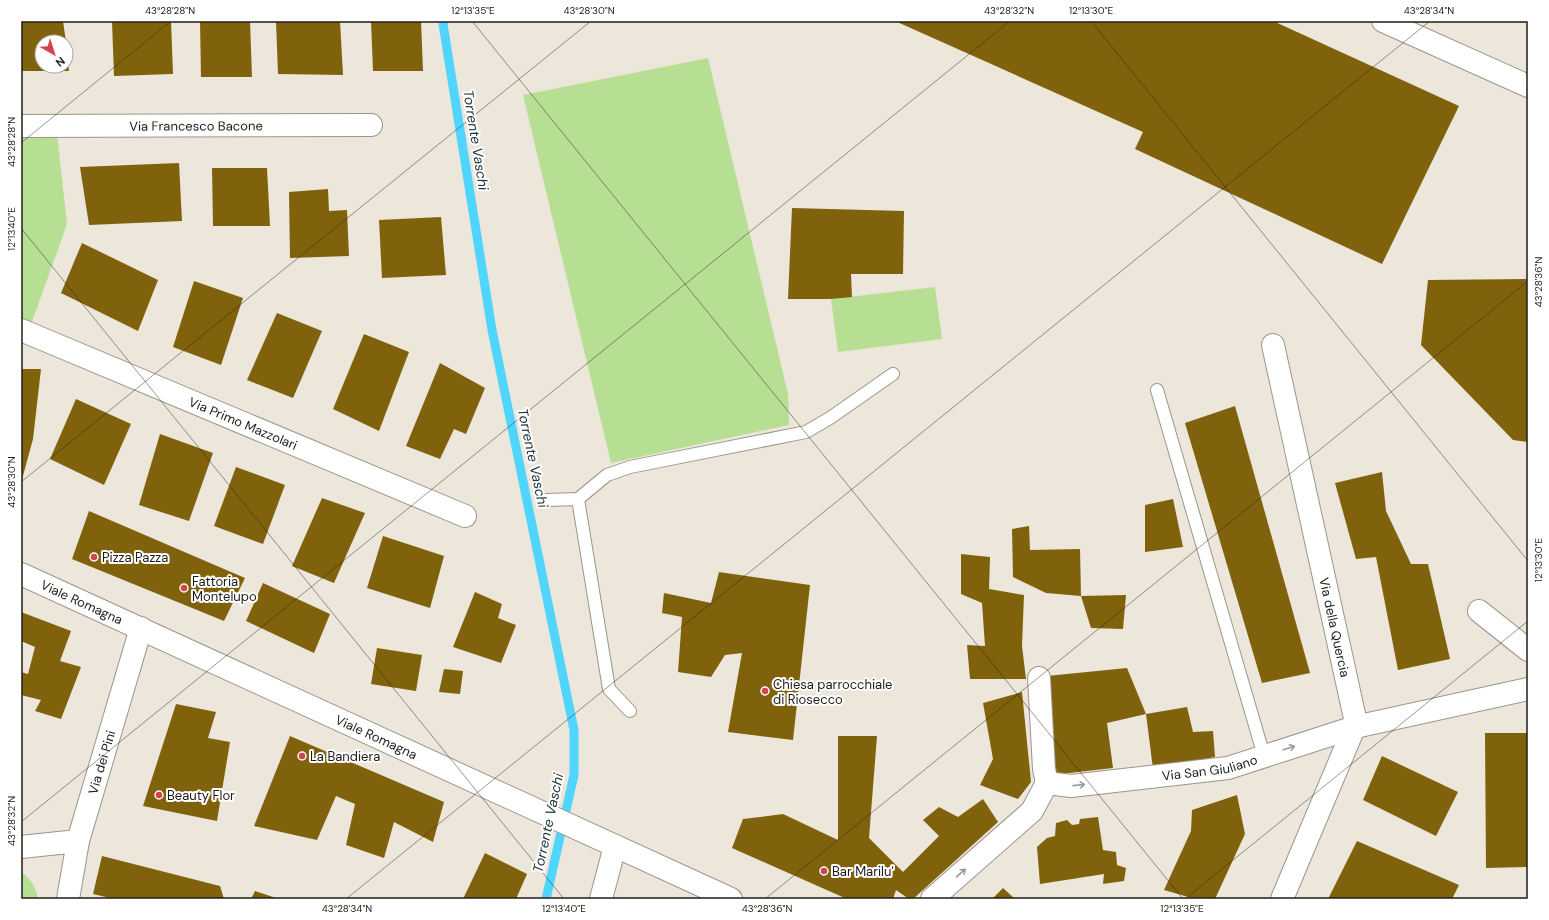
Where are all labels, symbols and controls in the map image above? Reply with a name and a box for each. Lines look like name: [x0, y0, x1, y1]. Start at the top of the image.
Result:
text: 43°28'28"N: [145, 4, 195, 17]
text: 12°13'35"E: [451, 4, 495, 17]
text: 43°28'30"N: [563, 4, 615, 17]
text: 43°28'32"N: [984, 4, 1034, 17]
text: 12°13'30"E: [1069, 4, 1113, 17]
text: 43°28'34"N: [1404, 4, 1454, 17]
north arrow: [34, 34, 74, 74]
text: N: [53, 54, 68, 70]
water label: Torrente Vaschi: [459, 89, 493, 192]
text: 43°28'28"N: [5, 117, 18, 167]
street label: Via Francesco Bacone: [129, 117, 263, 134]
text: 12°13'40"E: [5, 207, 18, 251]
text: 43°28'36"N: [1532, 257, 1545, 307]
street label: Via Primo Mazzolari: [186, 393, 300, 453]
water label: Torrente Vaschi: [514, 407, 552, 510]
text: 43°28'30"N: [5, 456, 18, 508]
text: 12°13'30"E: [1532, 538, 1545, 582]
place label: Pizza Pazza: [102, 549, 168, 566]
marker: Pizza Pazza: [89, 552, 99, 562]
place label: Fattoria Montelupo: [192, 573, 257, 605]
street label: Viale Romagna: [38, 576, 126, 628]
street label: Via della Quercia: [1316, 576, 1354, 679]
marker: Fattoria Montelupo: [179, 583, 189, 593]
place label: Chiesa parrocchiale di Riosecco: [773, 676, 892, 708]
marker: Chiesa parrocchiale di Riosecco: [760, 686, 770, 696]
street label: Viale Romagna: [333, 711, 420, 763]
street label: Via dei Pini: [84, 728, 119, 796]
one-way arrow: [1282, 744, 1294, 752]
place label: La Bandiera: [310, 748, 380, 765]
marker: La Bandiera: [297, 751, 307, 761]
street label: Via San Giuliano: [1161, 751, 1260, 784]
water label: Torrente Vaschi: [529, 771, 567, 874]
one-way arrow: [1072, 781, 1085, 789]
place label: Beauty Flor: [167, 787, 235, 804]
marker: Beauty Flor: [154, 790, 164, 800]
text: 43°28'32"N: [5, 796, 18, 846]
place label: Bar Marilu': [832, 863, 894, 880]
marker: Bar Marilu': [819, 866, 829, 876]
one-way arrow: [956, 869, 967, 878]
text: 43°28'34"N: [322, 902, 372, 915]
text: 12°13'40"E: [542, 902, 586, 915]
text: 43°28'36"N: [742, 902, 792, 915]
text: 12°13'35"E: [1160, 902, 1204, 915]

